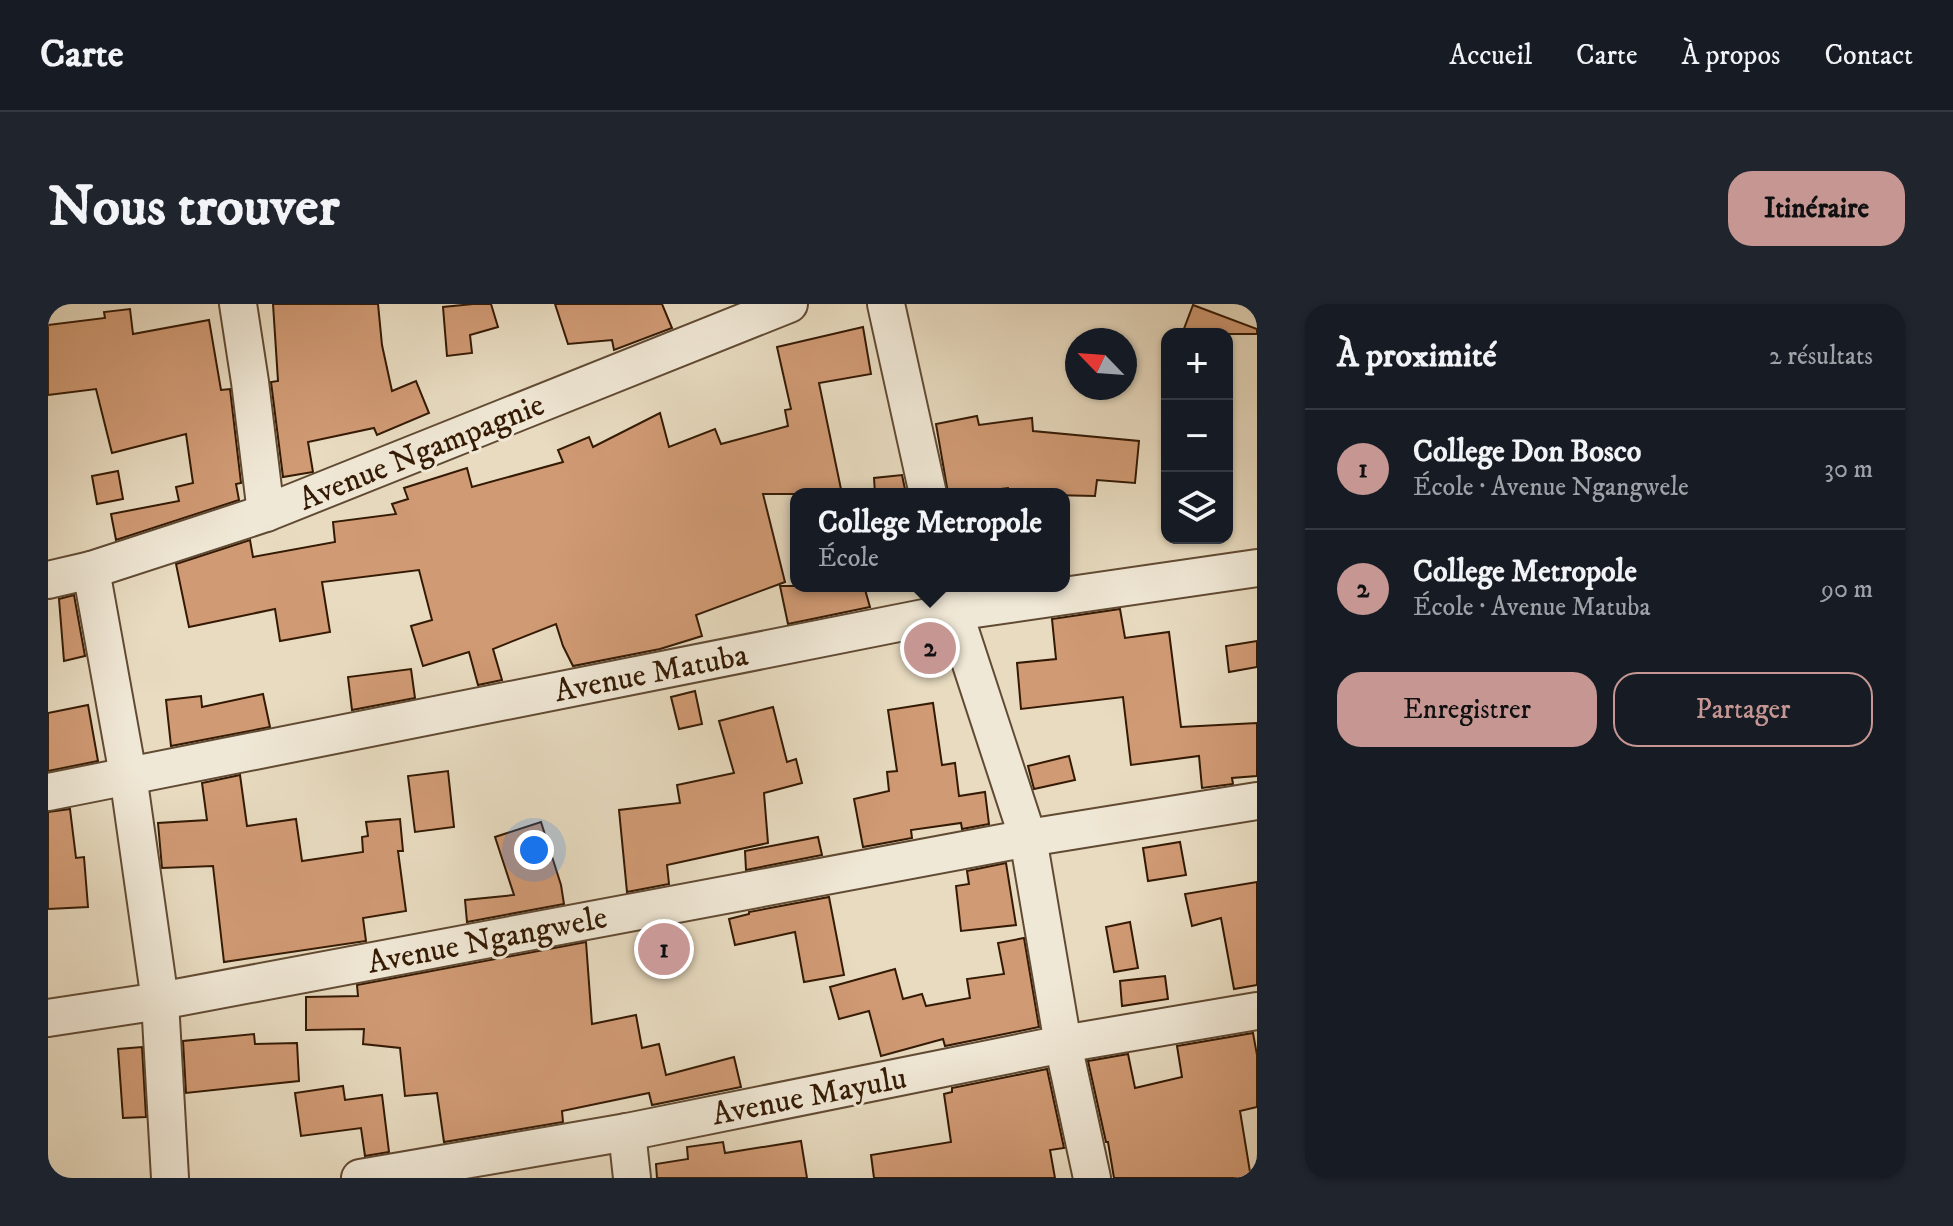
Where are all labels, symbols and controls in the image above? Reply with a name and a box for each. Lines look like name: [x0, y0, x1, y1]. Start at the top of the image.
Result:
text: Carte: [40, 31, 123, 79]
text: Accueil: [1449, 38, 1532, 73]
text: Carte: [1576, 38, 1638, 73]
text: À propos: [1682, 38, 1780, 73]
text: Contact: [1824, 38, 1913, 73]
button: Itinéraire: [1728, 171, 1905, 246]
text: Nous trouver: [48, 173, 339, 243]
north arrow: [1065, 328, 1137, 400]
map controls: [1161, 328, 1233, 544]
button: +: [1161, 328, 1233, 400]
text: À proximité: [1337, 335, 1497, 377]
text: 2 résultats: [1769, 340, 1873, 373]
street label: Avenue Ngampagnie: [293, 385, 550, 520]
button: −: [1161, 400, 1233, 472]
text: College Don Bosco: [1413, 434, 1641, 471]
text: 1: [1358, 453, 1368, 486]
text: 30 m: [1824, 453, 1873, 486]
text: École · Avenue Ngangwele: [1413, 471, 1689, 504]
button: layers: [1161, 472, 1233, 544]
popup: [790, 488, 1070, 592]
text: College Metropole: [818, 505, 1042, 542]
text: École: [818, 542, 879, 575]
text: College Metropole: [1413, 554, 1637, 591]
text: 2: [1357, 573, 1369, 606]
text: 90 m: [1821, 573, 1873, 606]
text: École · Avenue Matuba: [1413, 591, 1651, 624]
pin: 2: [904, 618, 956, 678]
street label: Avenue Matuba: [551, 636, 752, 712]
button: Enregistrer: [1337, 672, 1597, 747]
button: Partager: [1613, 672, 1873, 747]
your location: [514, 830, 554, 870]
street label: Avenue Ngangwele: [364, 898, 611, 984]
pin: 1: [638, 919, 690, 979]
street label: Avenue Mayulu: [709, 1058, 910, 1135]

